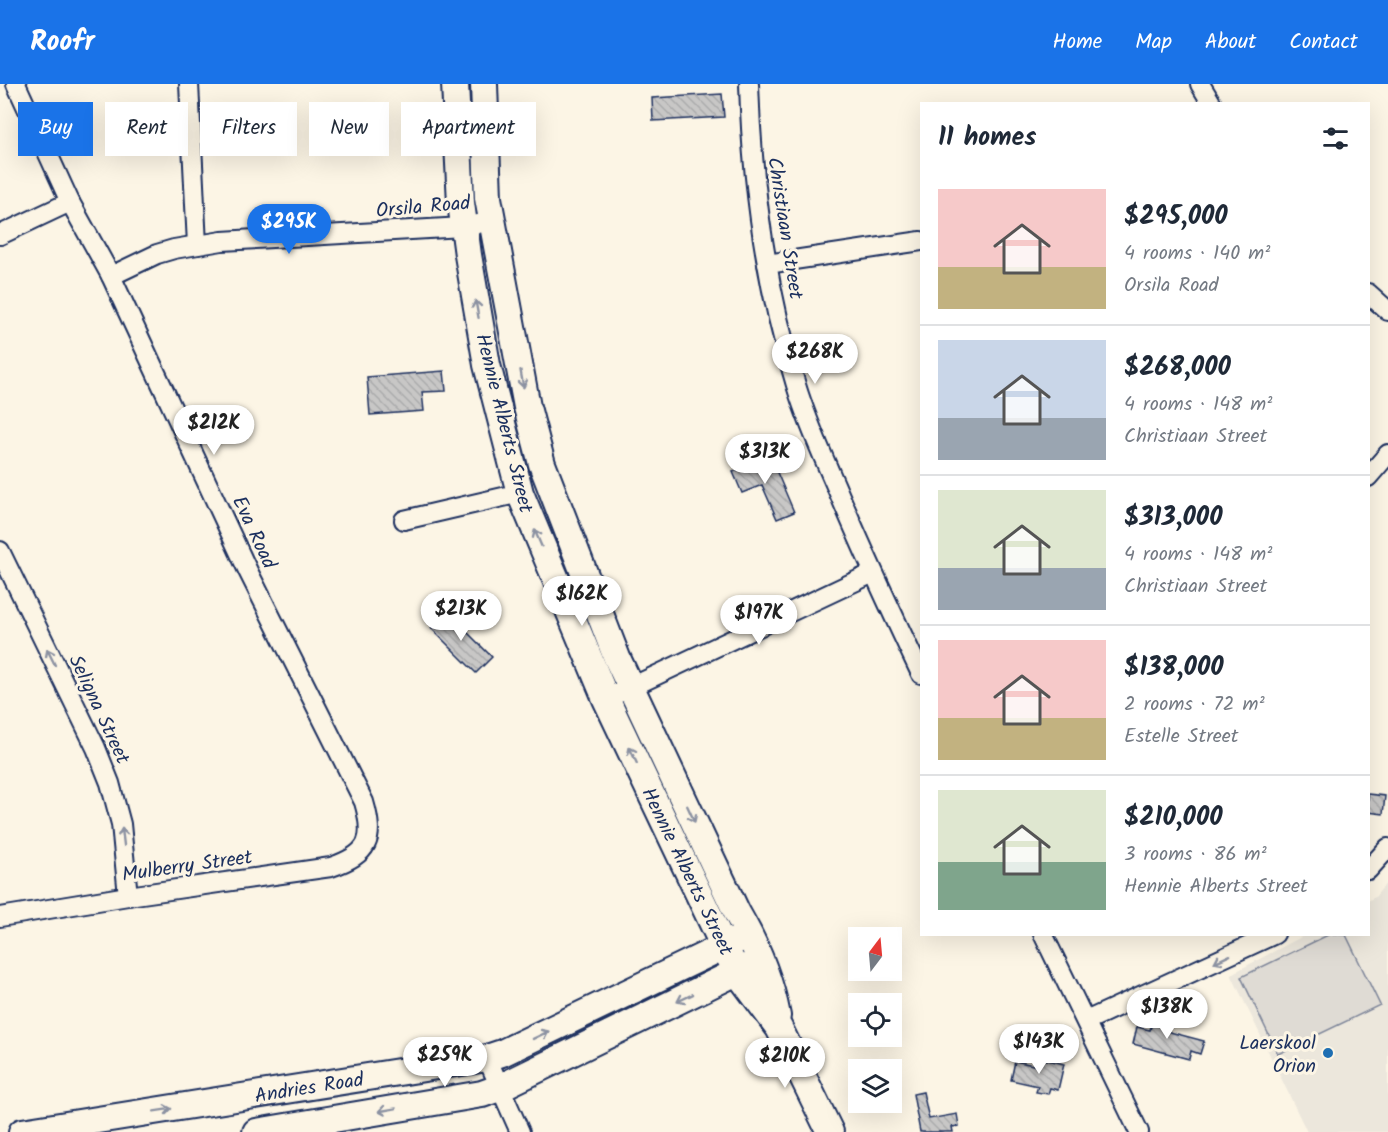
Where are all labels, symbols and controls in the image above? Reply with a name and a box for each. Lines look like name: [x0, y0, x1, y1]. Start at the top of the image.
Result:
text: Roofr: [30, 20, 95, 65]
text: Home: [1053, 26, 1102, 59]
text: Map: [1135, 26, 1172, 59]
text: About: [1205, 26, 1256, 59]
text: Contact: [1289, 26, 1358, 59]
chip: Buy: [18, 102, 93, 156]
chip: Rent: [105, 102, 188, 156]
chip: Filters: [200, 102, 297, 156]
chip: New: [309, 102, 389, 156]
chip: Apartment: [401, 102, 536, 156]
text: 11 homes: [938, 117, 1036, 159]
icon: filters: [1319, 122, 1352, 155]
street label: Christiaan Street: [757, 155, 811, 302]
street label: Orsila Road: [375, 188, 473, 228]
text: $295,000: [1124, 196, 1228, 238]
pin: $295K: [247, 204, 331, 255]
text: $295K: [261, 207, 317, 239]
icon: home: [986, 213, 1058, 285]
text: 4 rooms · 140 m²: [1124, 238, 1270, 270]
text: Orsila Road: [1124, 270, 1219, 302]
one-way arrow: [472, 300, 483, 320]
street label: Hennie Alberts Street: [465, 330, 541, 517]
pin: $268K: [773, 334, 857, 385]
text: $268K: [786, 337, 844, 369]
text: $268,000: [1124, 347, 1231, 389]
icon: home: [986, 364, 1058, 436]
one-way arrow: [516, 369, 527, 389]
text: 4 rooms · 148 m²: [1124, 389, 1272, 421]
pin: $212K: [172, 405, 256, 456]
text: $212K: [187, 408, 241, 440]
text: Christiaan Street: [1124, 421, 1267, 453]
pin: $313K: [723, 434, 807, 485]
text: $313K: [739, 437, 791, 469]
street label: Eva Road: [222, 491, 285, 576]
text: $313,000: [1124, 497, 1223, 539]
icon: home: [986, 514, 1058, 586]
one-way arrow: [531, 529, 542, 547]
text: 4 rooms · 148 m²: [1124, 539, 1272, 571]
text: Christiaan Street: [1124, 571, 1267, 603]
pin: $162K: [540, 576, 624, 627]
text: $162K: [556, 579, 608, 611]
pin: $213K: [419, 591, 503, 642]
text: $213K: [435, 594, 487, 626]
pin: $197K: [717, 595, 801, 646]
text: $197K: [734, 598, 784, 630]
text: $138,000: [1124, 647, 1224, 689]
one-way arrow: [45, 649, 56, 667]
street label: Seligna Street: [59, 650, 138, 770]
icon: home: [986, 664, 1058, 736]
text: 2 rooms · 72 m²: [1124, 689, 1265, 721]
text: Estelle Street: [1124, 721, 1239, 753]
one-way arrow: [626, 746, 638, 764]
street label: Hennie Alberts Street: [632, 782, 741, 962]
text: $210,000: [1124, 797, 1223, 839]
one-way arrow: [685, 805, 697, 823]
icon: home: [986, 814, 1058, 886]
one-way arrow: [117, 828, 128, 848]
text: 3 rooms · 86 m²: [1124, 839, 1267, 871]
street label: Mulberry Street: [120, 842, 255, 892]
text: Hennie Alberts Street: [1124, 871, 1308, 903]
north arrow: [848, 927, 902, 981]
map controls: [848, 927, 902, 1113]
one-way arrow: [1213, 954, 1231, 966]
pin: $138K: [1125, 989, 1209, 1040]
text: $138K: [1141, 992, 1193, 1024]
one-way arrow: [676, 993, 694, 1005]
button: locate: [848, 993, 902, 1047]
pin: $143K: [997, 1024, 1081, 1075]
text: $143K: [1013, 1027, 1065, 1059]
one-way arrow: [531, 1028, 549, 1040]
place label: Laerskool Orion: [1239, 1028, 1316, 1083]
pin: $259K: [403, 1037, 487, 1088]
pin: $210K: [743, 1038, 827, 1089]
text: $259K: [417, 1040, 473, 1072]
text: $210K: [759, 1041, 811, 1073]
marker: Laerskool Orion: [1321, 1046, 1335, 1060]
button: layers: [848, 1059, 902, 1113]
street label: Andries Road: [253, 1064, 367, 1113]
one-way arrow: [152, 1104, 172, 1115]
one-way arrow: [377, 1105, 397, 1116]

